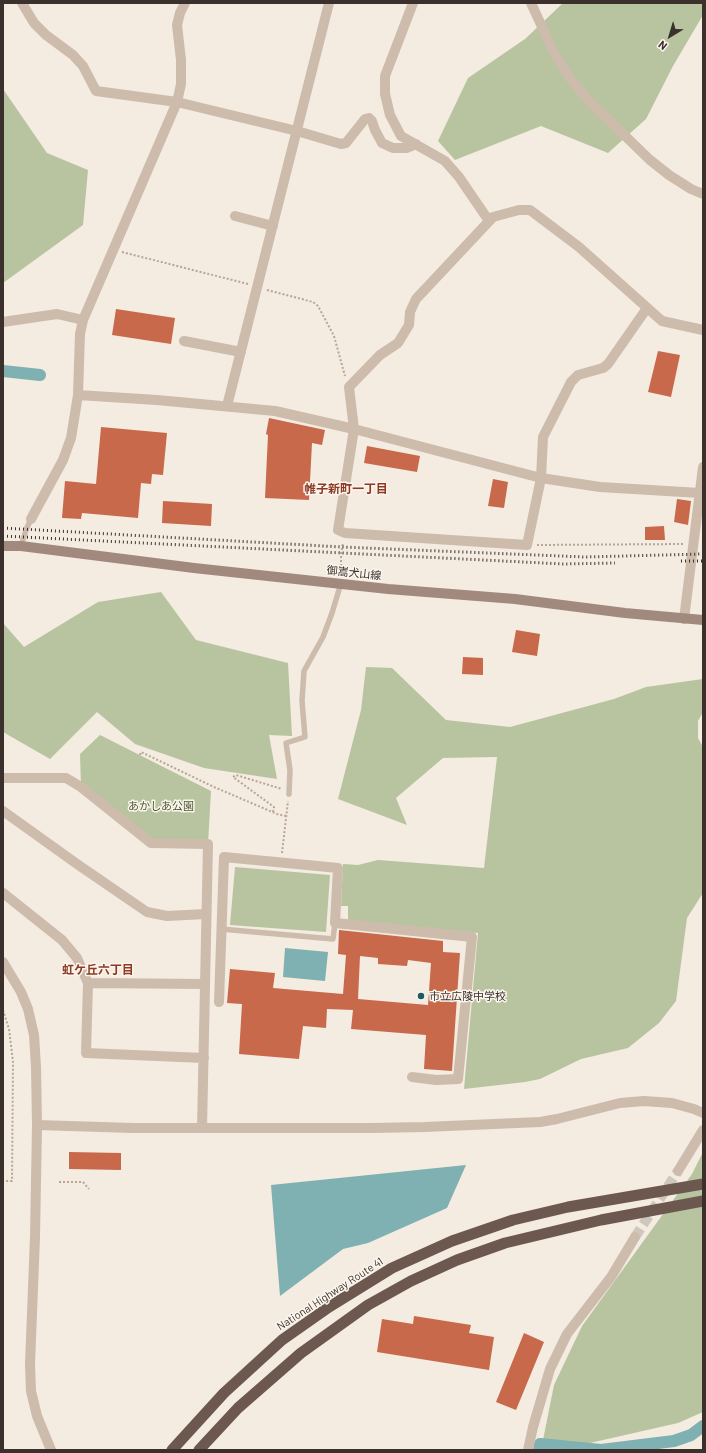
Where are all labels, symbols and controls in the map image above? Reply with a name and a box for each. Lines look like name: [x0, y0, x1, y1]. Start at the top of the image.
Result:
north arrow: [650, 16, 690, 56]
text: N: [655, 38, 669, 53]
district label: 帷子新町一丁目: [304, 482, 388, 496]
street label: 御嵩犬山線: [326, 564, 382, 582]
park label: あかしあ公園: [128, 799, 194, 813]
district label: 虹ケ丘六丁目: [62, 963, 134, 977]
place label: 市立広陵中学校: [429, 989, 506, 1003]
marker: 市立広陵中学校: [416, 991, 426, 1001]
street label: National Highway Route 41: [274, 1255, 386, 1333]

